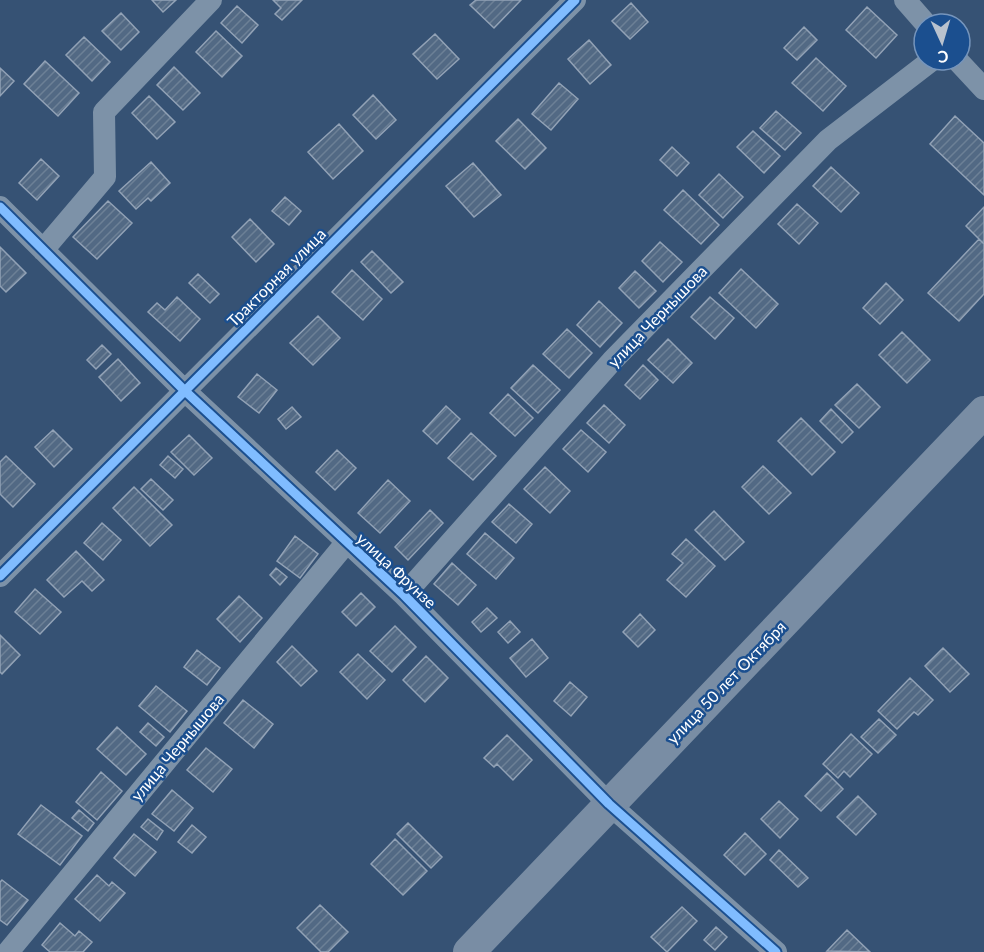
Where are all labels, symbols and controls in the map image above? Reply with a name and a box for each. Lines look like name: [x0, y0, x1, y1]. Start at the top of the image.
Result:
north arrow: [912, 12, 972, 72]
text: С: [937, 48, 949, 67]
street label: Тракторная улица: [223, 224, 329, 330]
street label: улица Чернышова: [604, 261, 710, 371]
street label: улица Фрунзе: [353, 528, 441, 612]
street label: улица 50 лет Октября: [663, 617, 789, 747]
street label: улица Чернышова: [127, 689, 227, 805]

